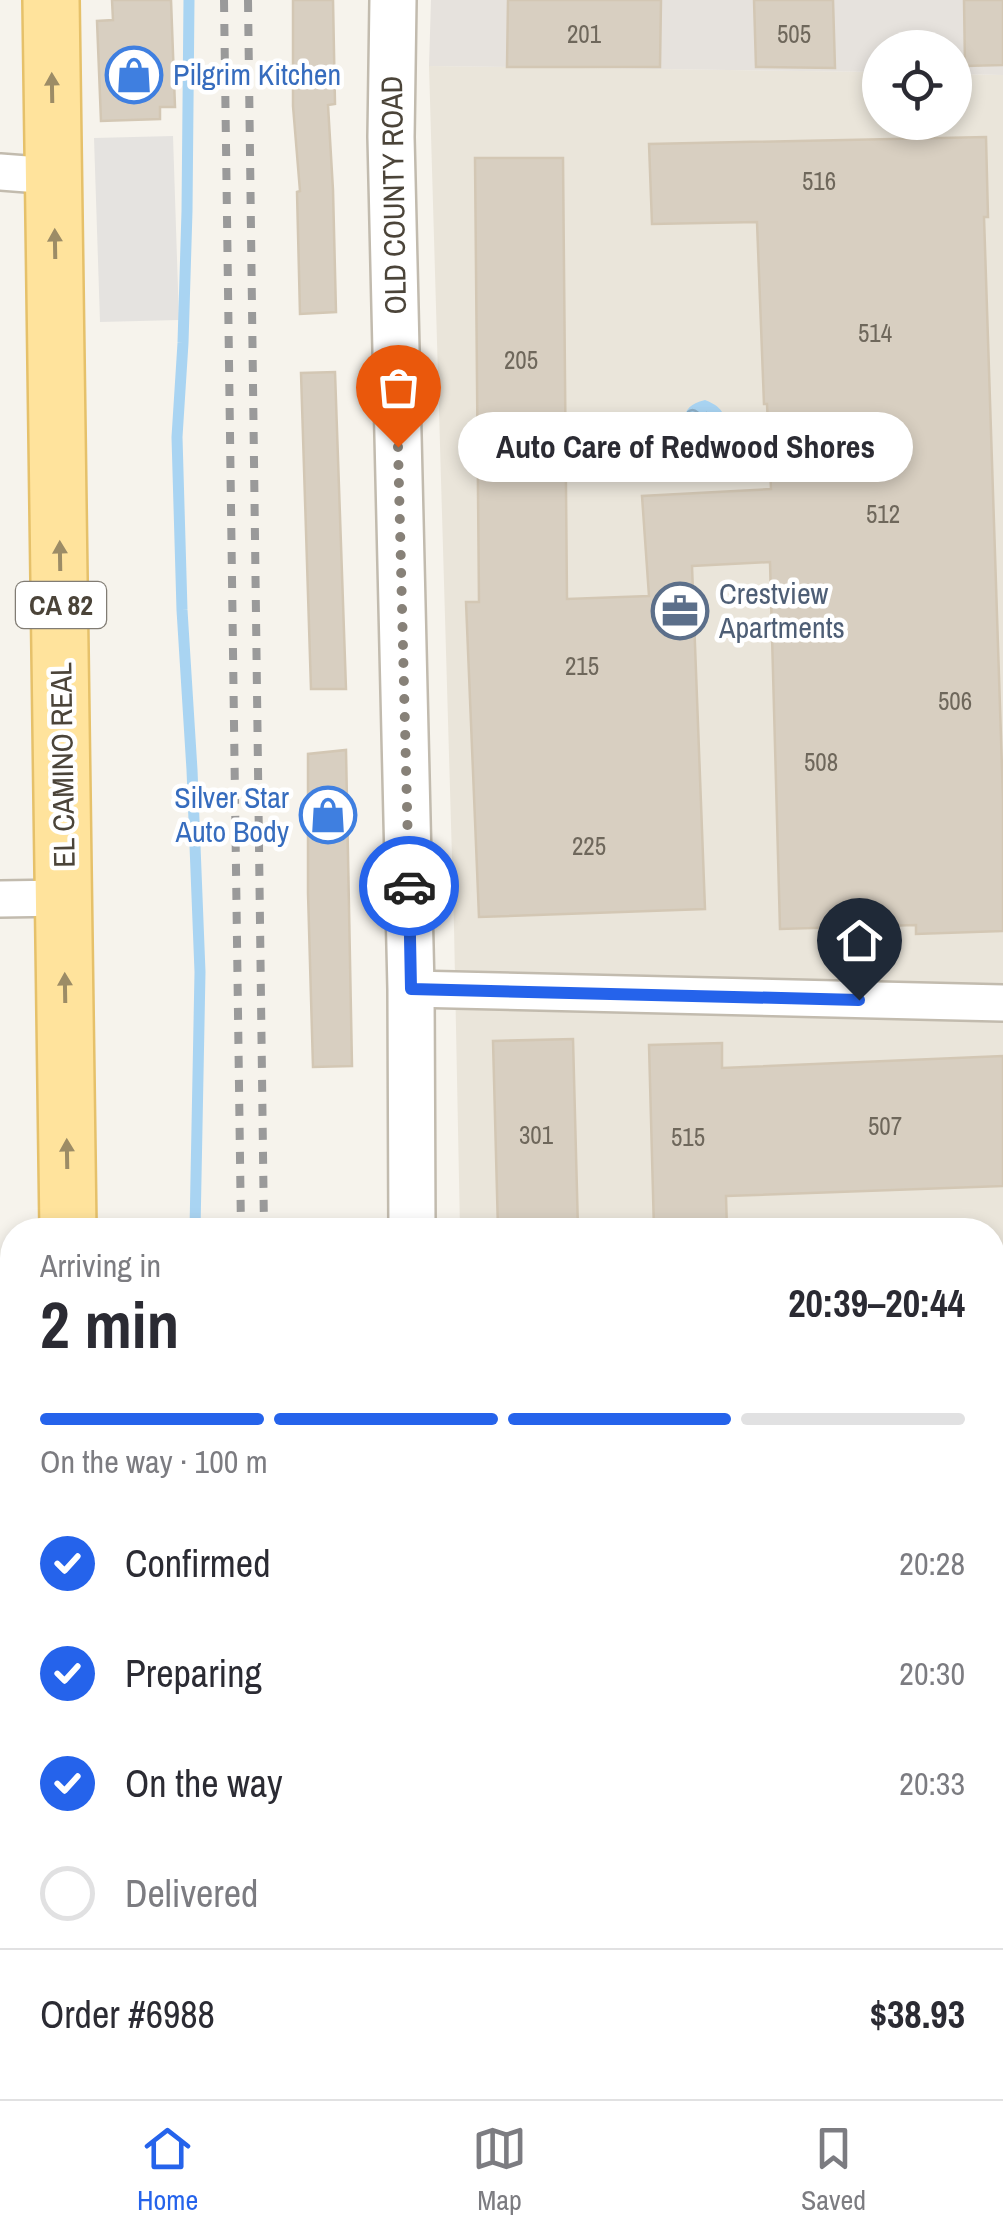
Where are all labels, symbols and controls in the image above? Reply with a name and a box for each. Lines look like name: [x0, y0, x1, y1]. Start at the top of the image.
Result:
house number: 201: [567, 17, 602, 51]
house number: 505: [777, 17, 811, 51]
map controls: [862, 30, 972, 140]
button: locate: [862, 30, 972, 140]
shop icon: Pilgrim Kitchen: [104, 45, 164, 105]
place label: Pilgrim Kitchen: [173, 54, 341, 94]
one-way arrow: [44, 72, 60, 104]
street label: OLD COUNTY ROAD: [371, 75, 415, 315]
house number: 516: [802, 164, 836, 198]
one-way arrow: [46, 228, 62, 260]
house number: 514: [858, 316, 892, 350]
house number: 205: [504, 343, 538, 377]
pin: [356, 345, 441, 448]
icon: bag: [371, 360, 426, 415]
callout: Auto Care of Redwood Shores: [458, 412, 913, 482]
text: Auto Care of Redwood Shores: [496, 425, 875, 468]
house number: 512: [866, 497, 900, 531]
one-way arrow: [52, 539, 68, 571]
place label: Crestview Apartments: [718, 573, 845, 647]
office icon: Crestview Apartments: [650, 581, 710, 641]
road number: CA 82: [16, 582, 106, 628]
house number: 215: [565, 649, 599, 683]
street label: EL CAMINO REAL: [40, 662, 84, 868]
house number: 506: [938, 684, 972, 718]
house number: 508: [804, 745, 838, 779]
place label: Silver Star Auto Body: [174, 777, 290, 851]
shop icon: Silver Star Auto Body: [298, 785, 358, 845]
house number: 225: [572, 829, 606, 863]
courier: [359, 836, 459, 936]
icon: car: [382, 859, 437, 914]
pin: [817, 898, 902, 1001]
icon: home: [832, 913, 887, 968]
one-way arrow: [57, 971, 73, 1003]
house number: 507: [868, 1109, 902, 1143]
house number: 301: [519, 1118, 554, 1152]
house number: 515: [671, 1120, 705, 1154]
one-way arrow: [59, 1137, 75, 1169]
text: Arriving in: [40, 1244, 161, 1287]
text: 20:39–20:44: [788, 1278, 965, 1329]
text: 2 min: [40, 1281, 179, 1368]
text: On the way · 100 m: [40, 1440, 268, 1483]
icon: check: [40, 1536, 95, 1591]
text: Confirmed: [125, 1538, 270, 1589]
text: 20:28: [899, 1542, 965, 1585]
icon: check: [40, 1646, 95, 1701]
text: Preparing: [125, 1648, 262, 1699]
text: 20:30: [899, 1652, 965, 1695]
icon: check: [40, 1756, 95, 1811]
text: On the way: [125, 1758, 283, 1809]
text: 20:33: [899, 1762, 965, 1805]
text: Delivered: [125, 1868, 258, 1919]
text: Order #6988: [40, 1989, 215, 2040]
text: $38.93: [870, 1989, 965, 2040]
tab: Home: [137, 2121, 198, 2219]
tab: Map: [472, 2121, 527, 2219]
tab: Saved: [801, 2121, 866, 2219]

